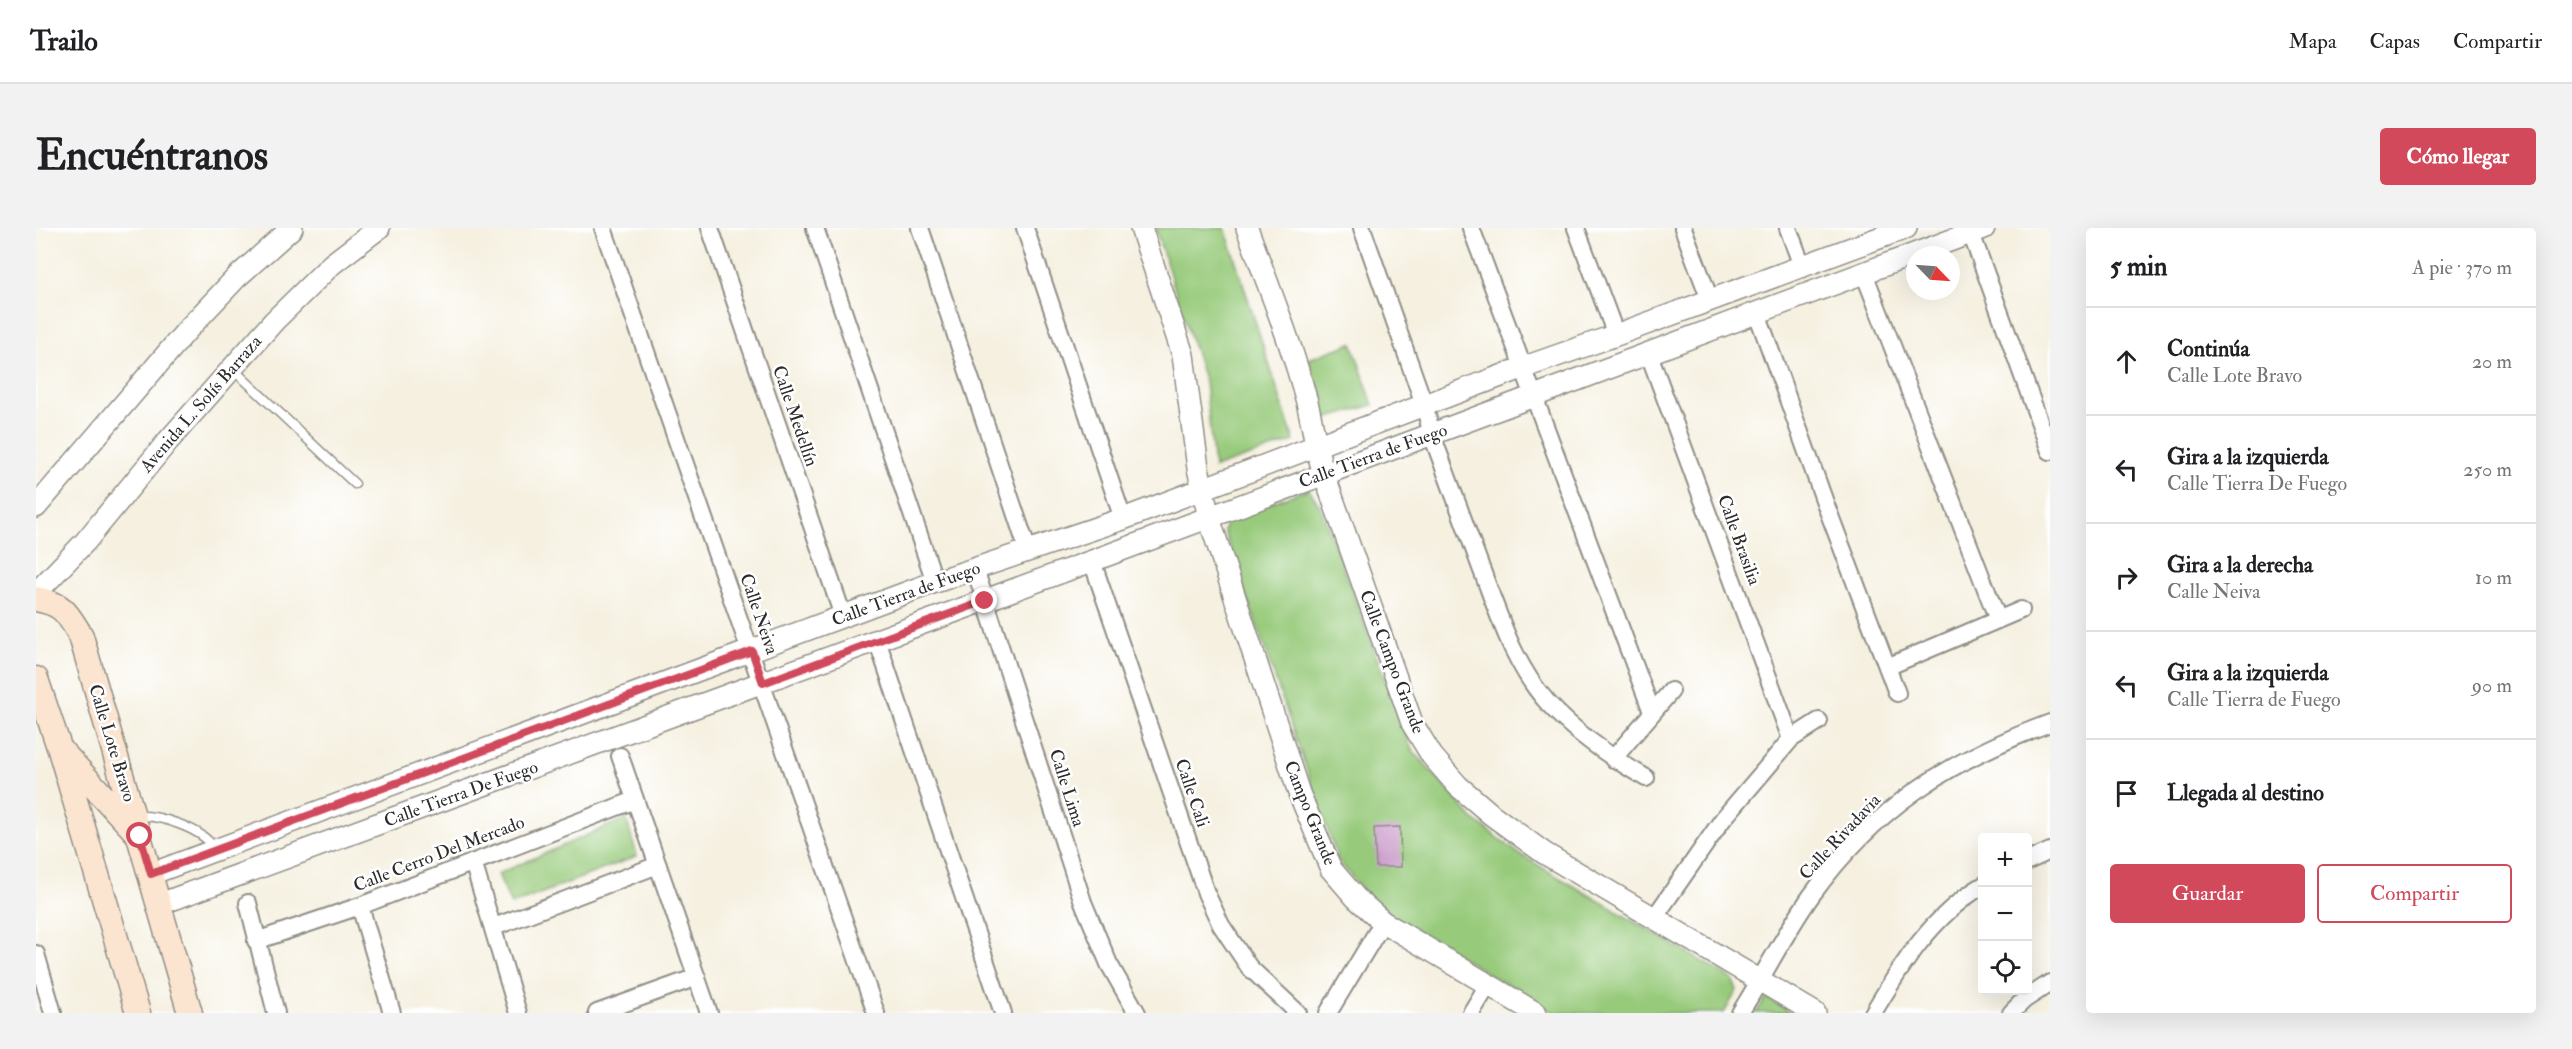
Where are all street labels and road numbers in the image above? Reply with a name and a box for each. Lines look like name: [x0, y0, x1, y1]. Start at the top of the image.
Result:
street label: Avenida L. Solís Barraza: [134, 330, 267, 478]
street label: Calle Medellín: [767, 362, 823, 470]
street label: Calle Tierra de Fuego: [1296, 418, 1451, 494]
street label: Calle Brasilia: [1712, 492, 1766, 589]
street label: Calle Tierra de Fuego: [829, 556, 984, 632]
street label: Calle Neiva: [734, 571, 784, 658]
street label: Calle Campo Grande: [1354, 587, 1430, 737]
street label: Calle Lote Bravo: [83, 681, 141, 805]
street label: Calle Lima: [1044, 746, 1091, 830]
street label: Calle Tierra De Fuego: [381, 755, 541, 833]
street label: Calle Cali: [1170, 756, 1214, 830]
street label: Campo Grande: [1279, 757, 1342, 869]
street label: Calle Rivadavia: [1794, 789, 1886, 885]
street label: Calle Cerro Del Mercado: [350, 811, 528, 897]

